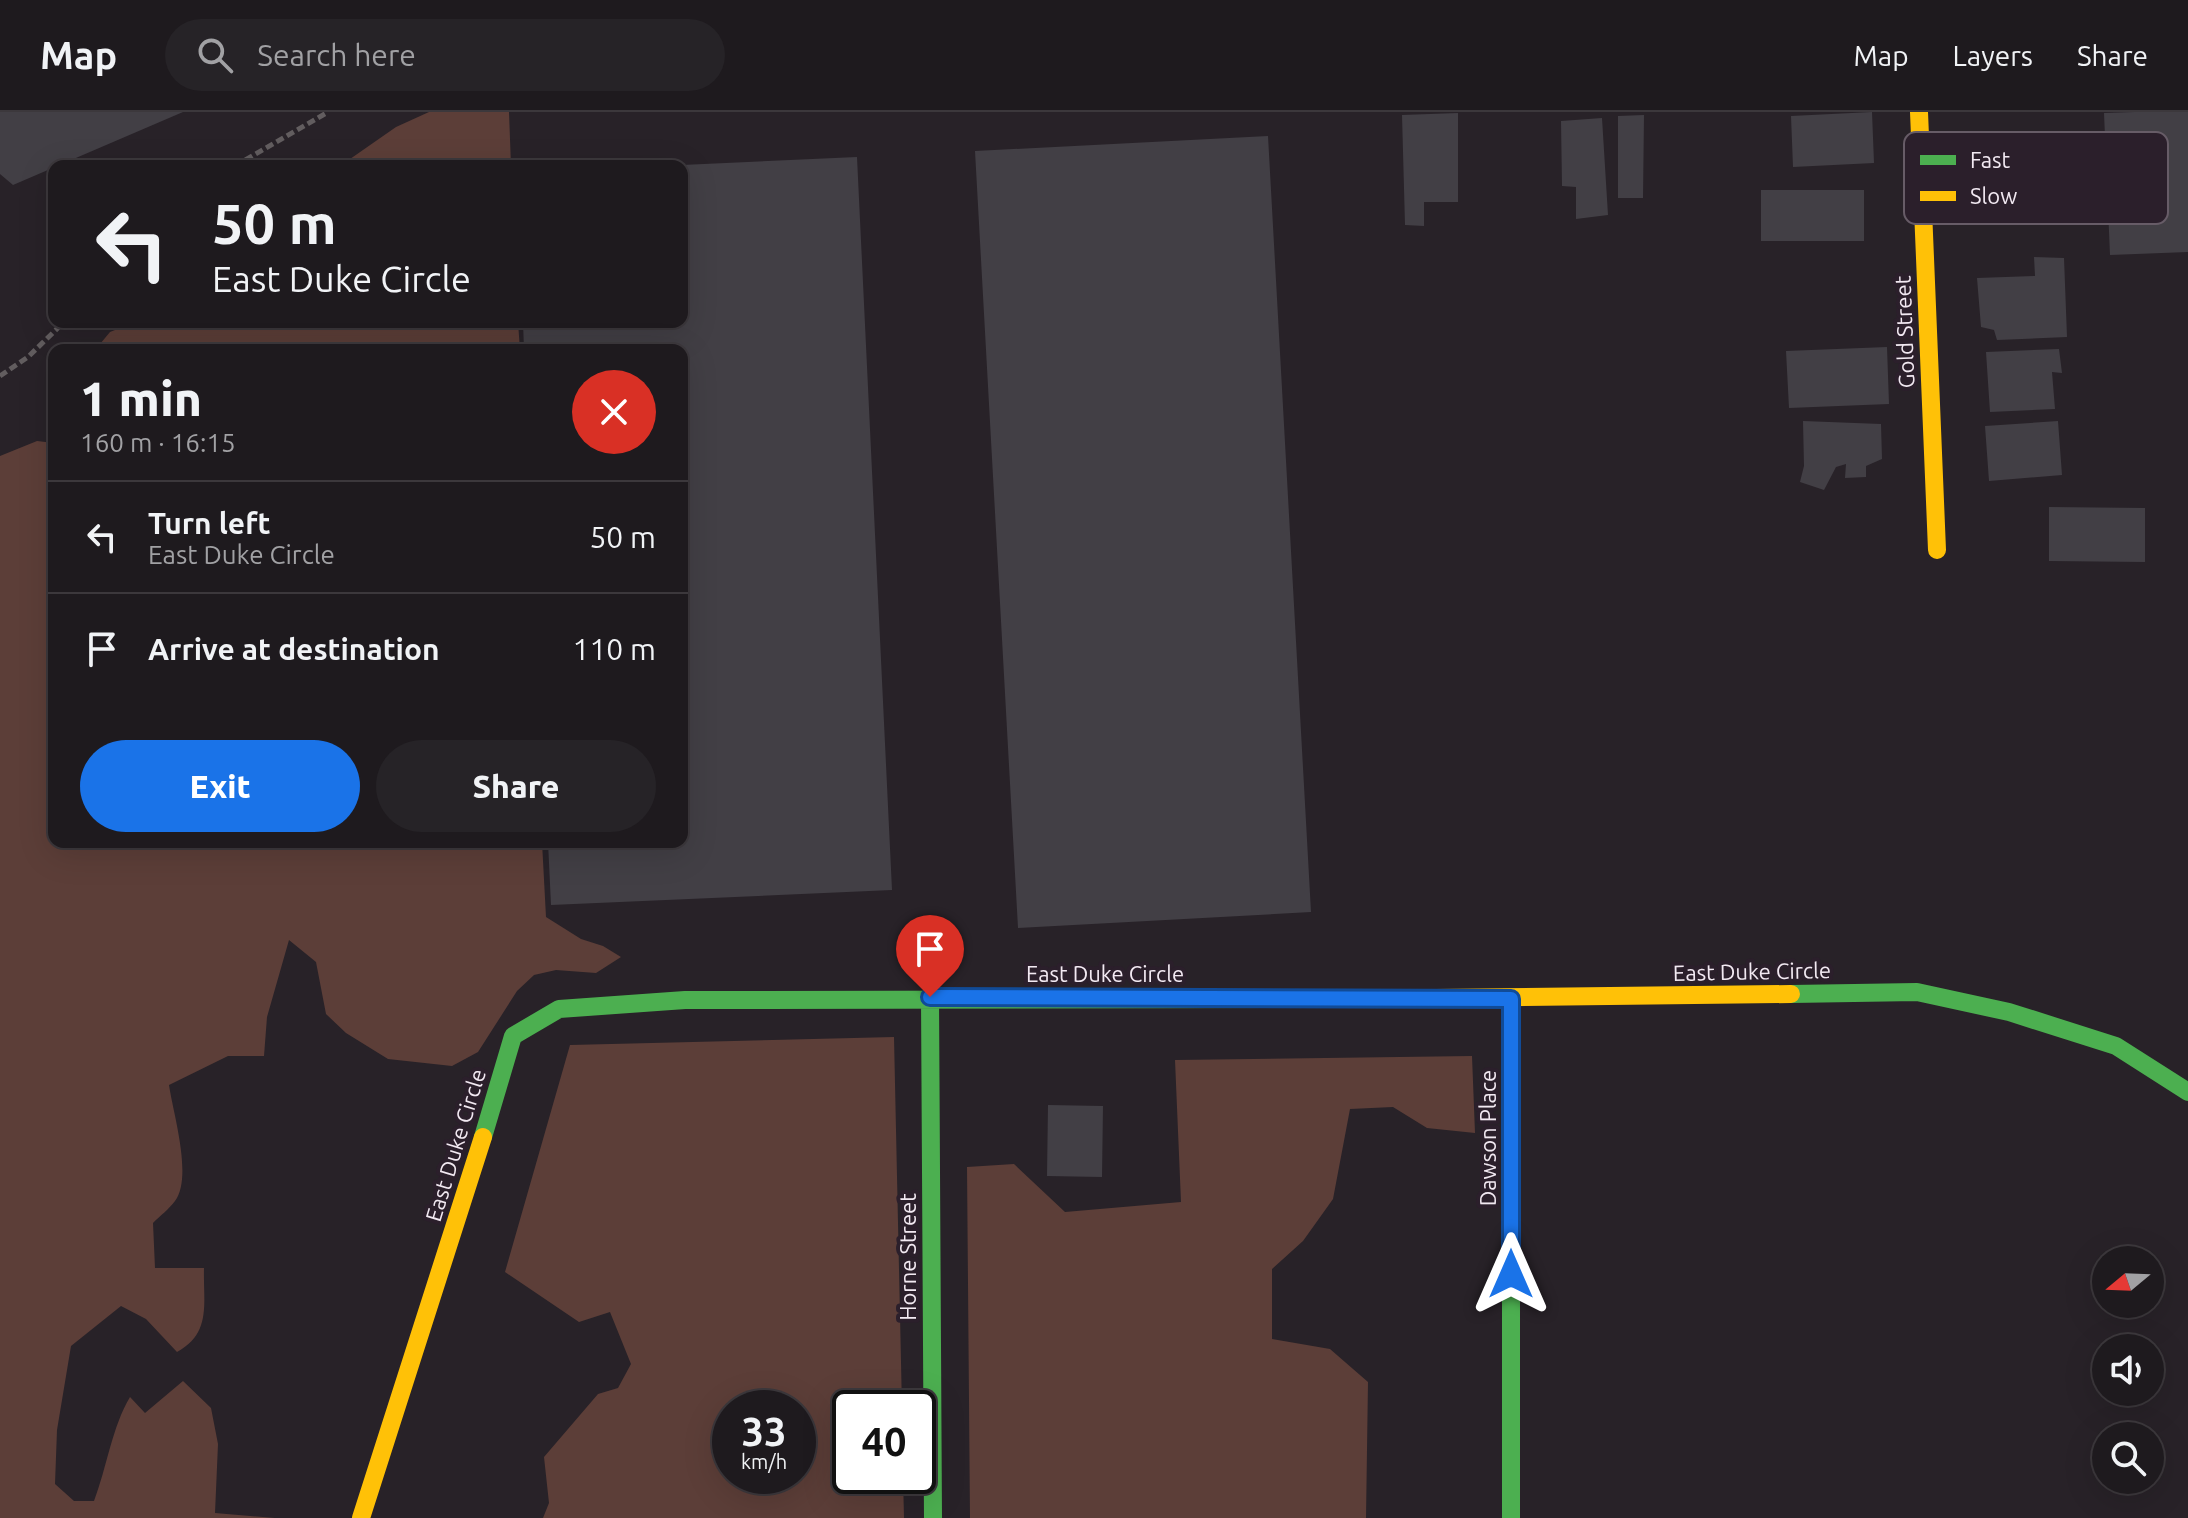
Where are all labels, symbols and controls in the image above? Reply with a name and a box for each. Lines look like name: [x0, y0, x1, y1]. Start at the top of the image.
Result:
search box: [165, 19, 725, 91]
icon: search: [193, 33, 237, 77]
text: Map: [40, 34, 117, 76]
text: Search here: [257, 38, 416, 72]
text: Map: [1853, 40, 1909, 71]
text: Layers: [1953, 40, 2033, 71]
text: Share: [2077, 40, 2148, 71]
legend: [1904, 132, 2168, 224]
text: Fast: [1970, 147, 2011, 172]
text: Slow: [1970, 183, 2017, 208]
icon: left: [80, 192, 184, 296]
text: 50 m: [212, 192, 337, 255]
text: East Duke Circle: [212, 258, 471, 299]
street label: Gold Street: [1890, 275, 1918, 389]
button: close: [572, 370, 656, 454]
text: 1 min: [80, 371, 202, 425]
text: 160 m · 16:15: [80, 428, 236, 457]
text: Turn left: [148, 506, 270, 540]
icon: left: [80, 515, 124, 559]
text: 50 m: [589, 520, 656, 554]
text: East Duke Circle: [148, 540, 335, 569]
icon: arrive: [80, 627, 124, 671]
text: Arrive at destination: [148, 632, 440, 666]
text: 110 m: [572, 632, 656, 666]
button: Exit: [80, 740, 360, 832]
button: Share: [376, 740, 656, 832]
pin: [896, 915, 964, 997]
icon: arrive: [908, 927, 952, 971]
street label: East Duke Circle: [1673, 957, 1831, 985]
street label: East Duke Circle: [1026, 961, 1184, 986]
street label: East Duke Circle: [420, 1066, 490, 1224]
street label: Dawson Place: [1475, 1070, 1500, 1206]
street label: Horne Street: [895, 1193, 920, 1321]
position arrow: [1469, 1232, 1553, 1316]
north arrow: [2092, 1246, 2164, 1318]
map controls: [2092, 1246, 2164, 1494]
button: sound: [2092, 1334, 2164, 1406]
speed limit sign: 40: [832, 1390, 936, 1494]
text: 33: [741, 1409, 787, 1454]
button: search: [2092, 1422, 2164, 1494]
text: km/h: [741, 1450, 787, 1473]

